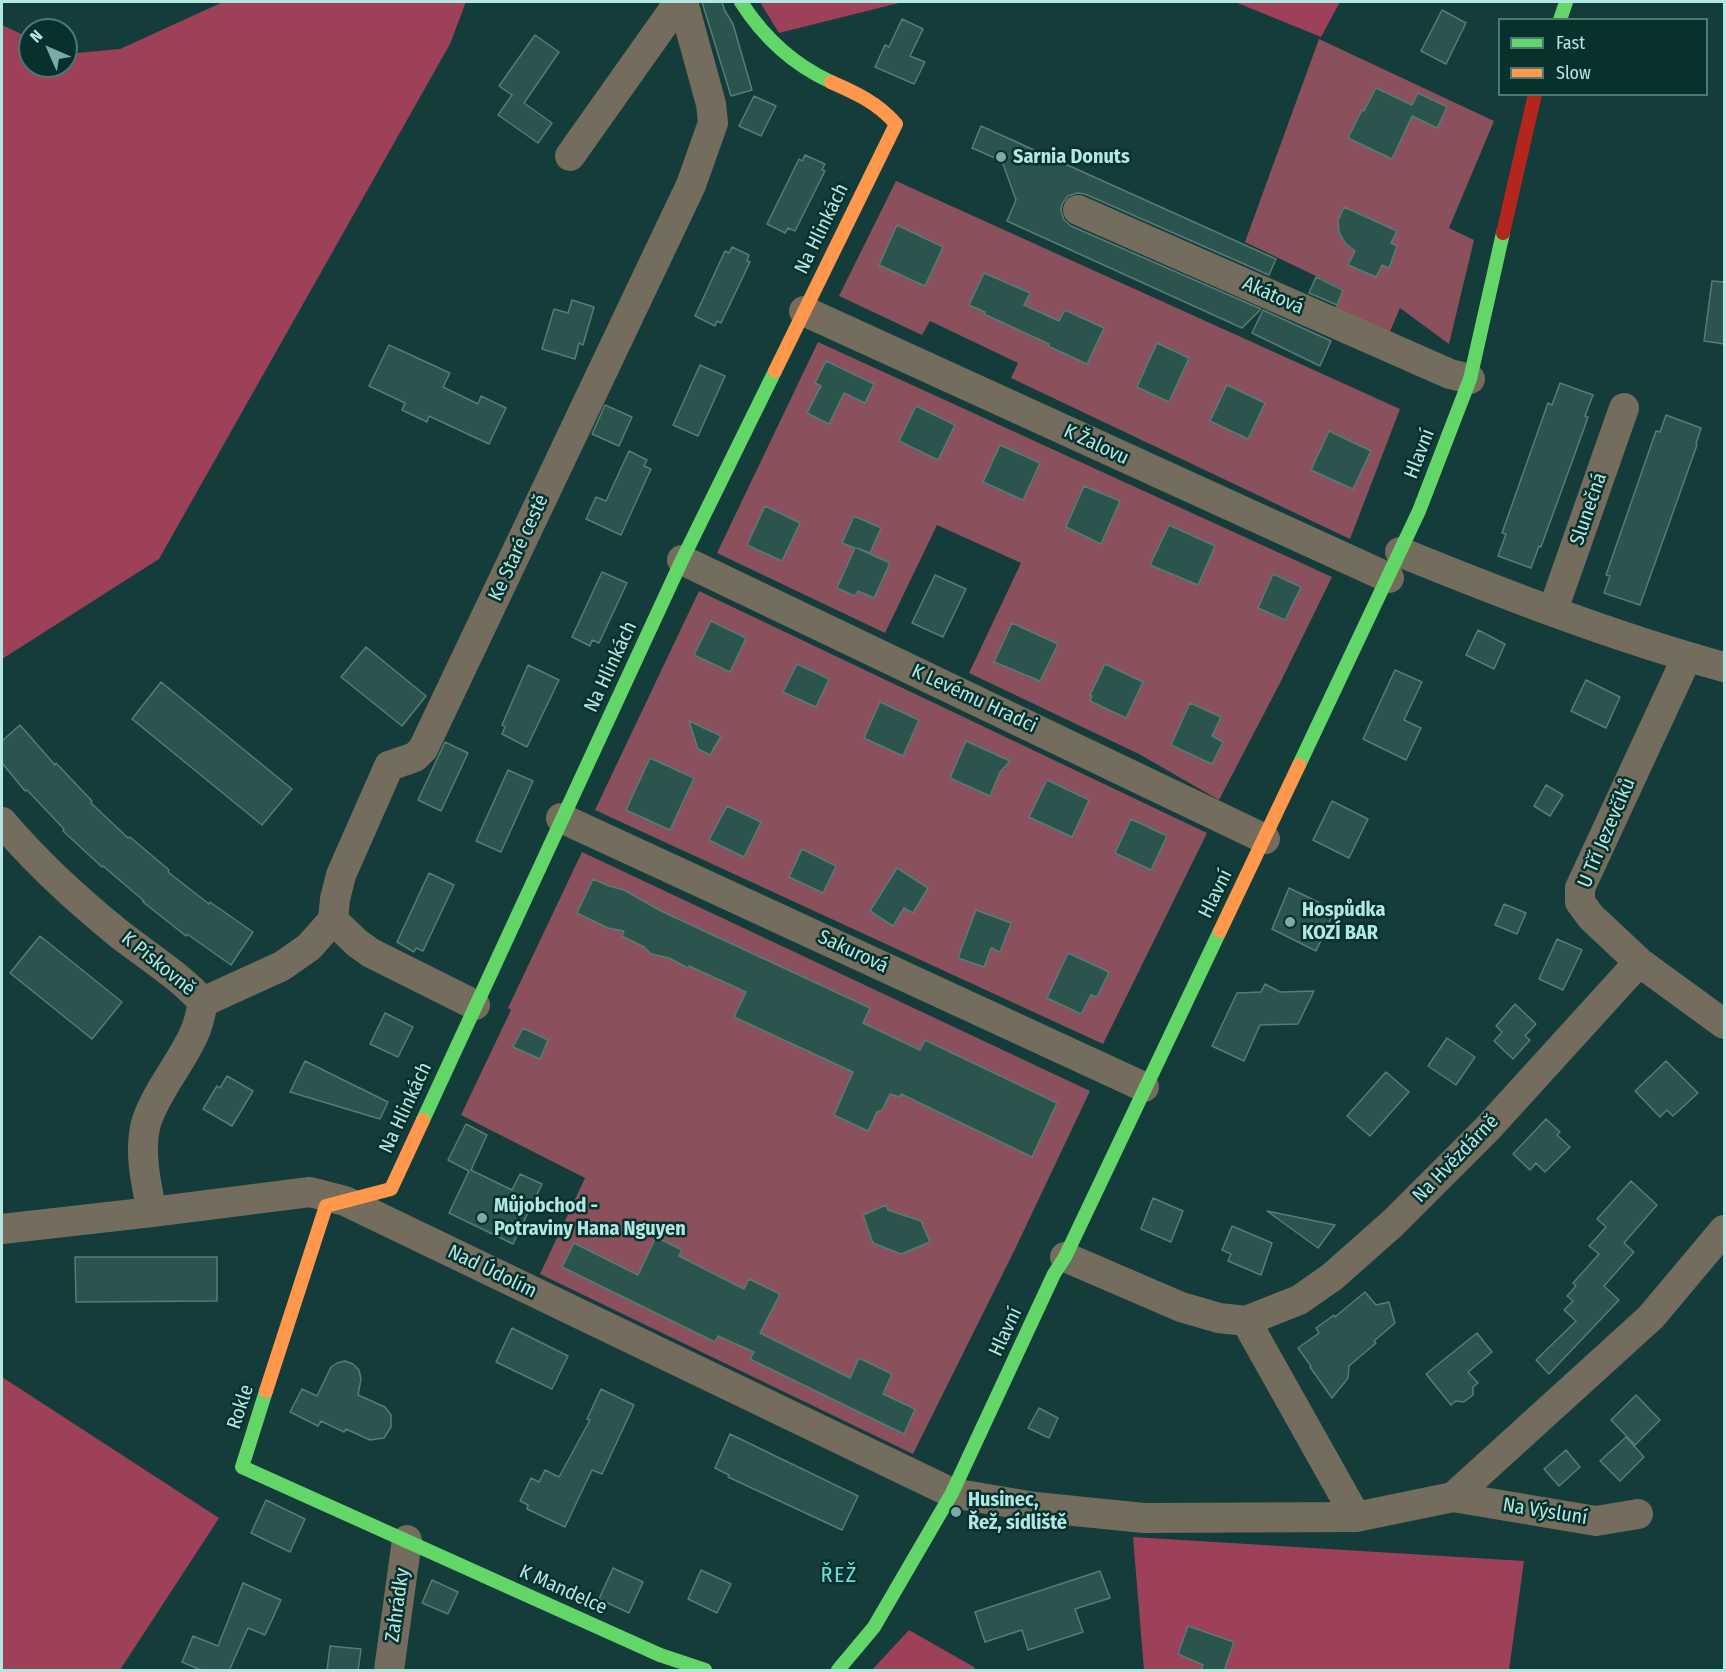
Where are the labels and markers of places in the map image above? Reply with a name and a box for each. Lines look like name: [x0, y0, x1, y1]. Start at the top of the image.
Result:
place label: Sarnia Donuts: [1013, 145, 1130, 169]
marker: Sarnia Donuts: [994, 150, 1008, 164]
place label: Hospůdka KOZÍ BAR: [1302, 898, 1385, 945]
marker: Hospůdka KOZÍ BAR: [1283, 915, 1297, 929]
place label: Můjobchod - Potraviny Hana Nguyen: [494, 1194, 686, 1241]
marker: Můjobchod - Potraviny Hana Nguyen: [475, 1211, 489, 1225]
place label: Husinec, Řež, sídliště: [968, 1488, 1067, 1535]
marker: Husinec, Řež, sídliště: [949, 1505, 963, 1519]

